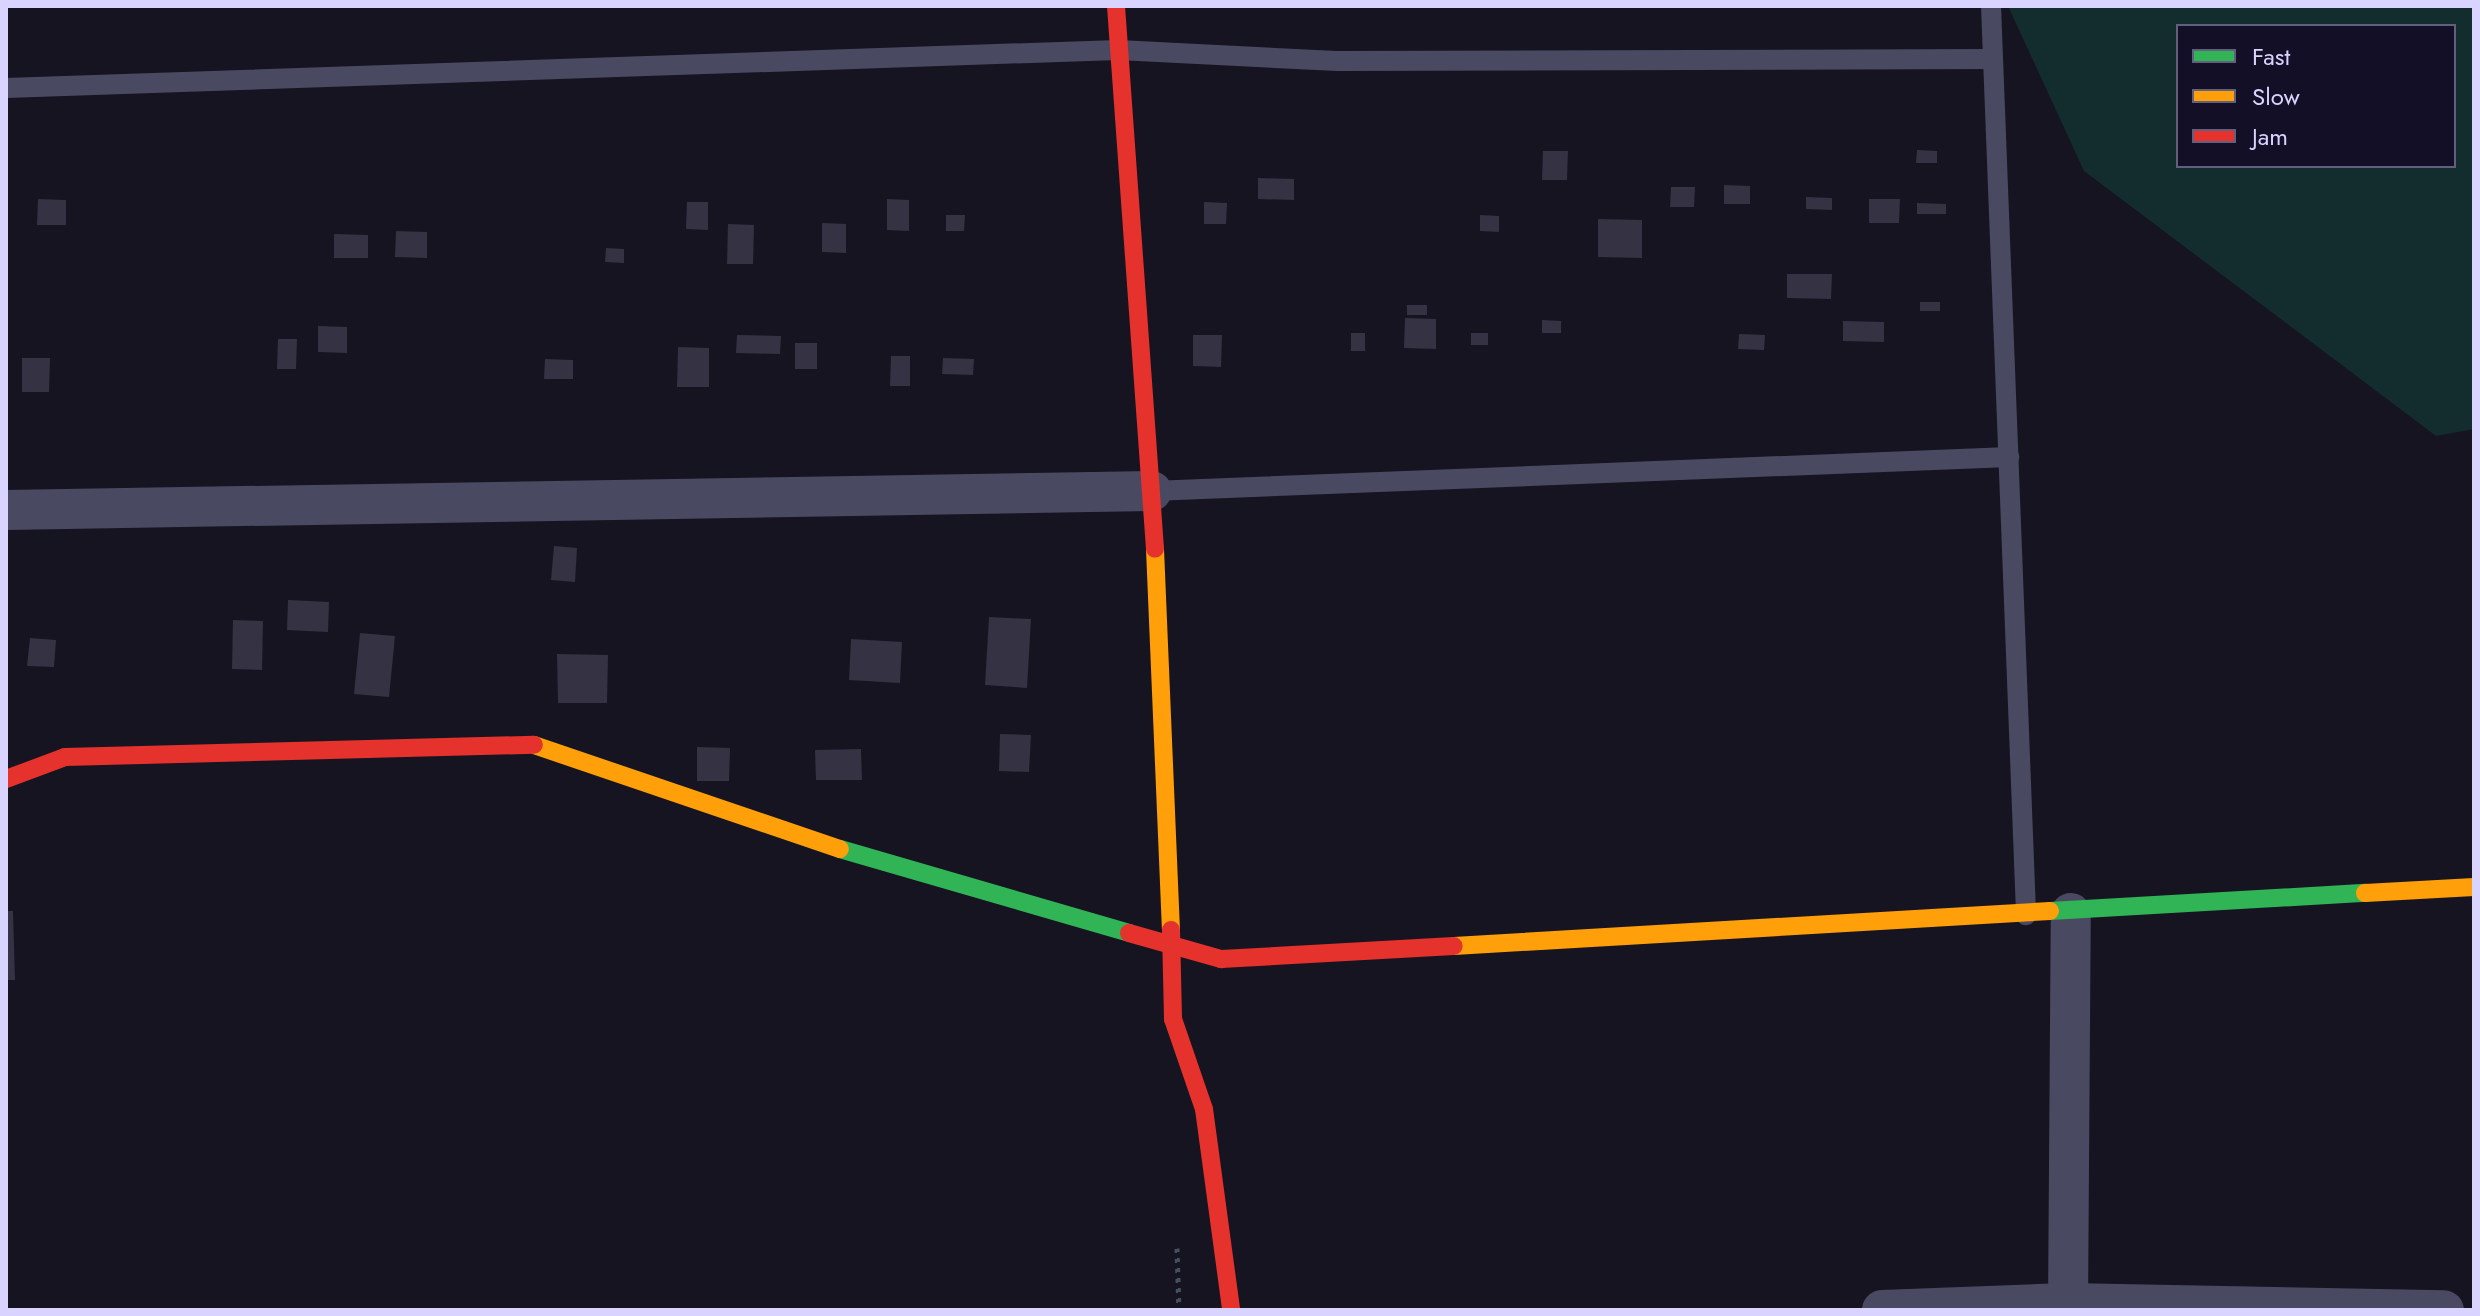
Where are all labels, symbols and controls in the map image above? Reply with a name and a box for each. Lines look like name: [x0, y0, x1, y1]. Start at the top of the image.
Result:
legend: [2176, 24, 2456, 168]
text: Fast: [2252, 39, 2290, 74]
text: Slow: [2252, 79, 2300, 114]
text: Jam: [2252, 119, 2288, 154]

